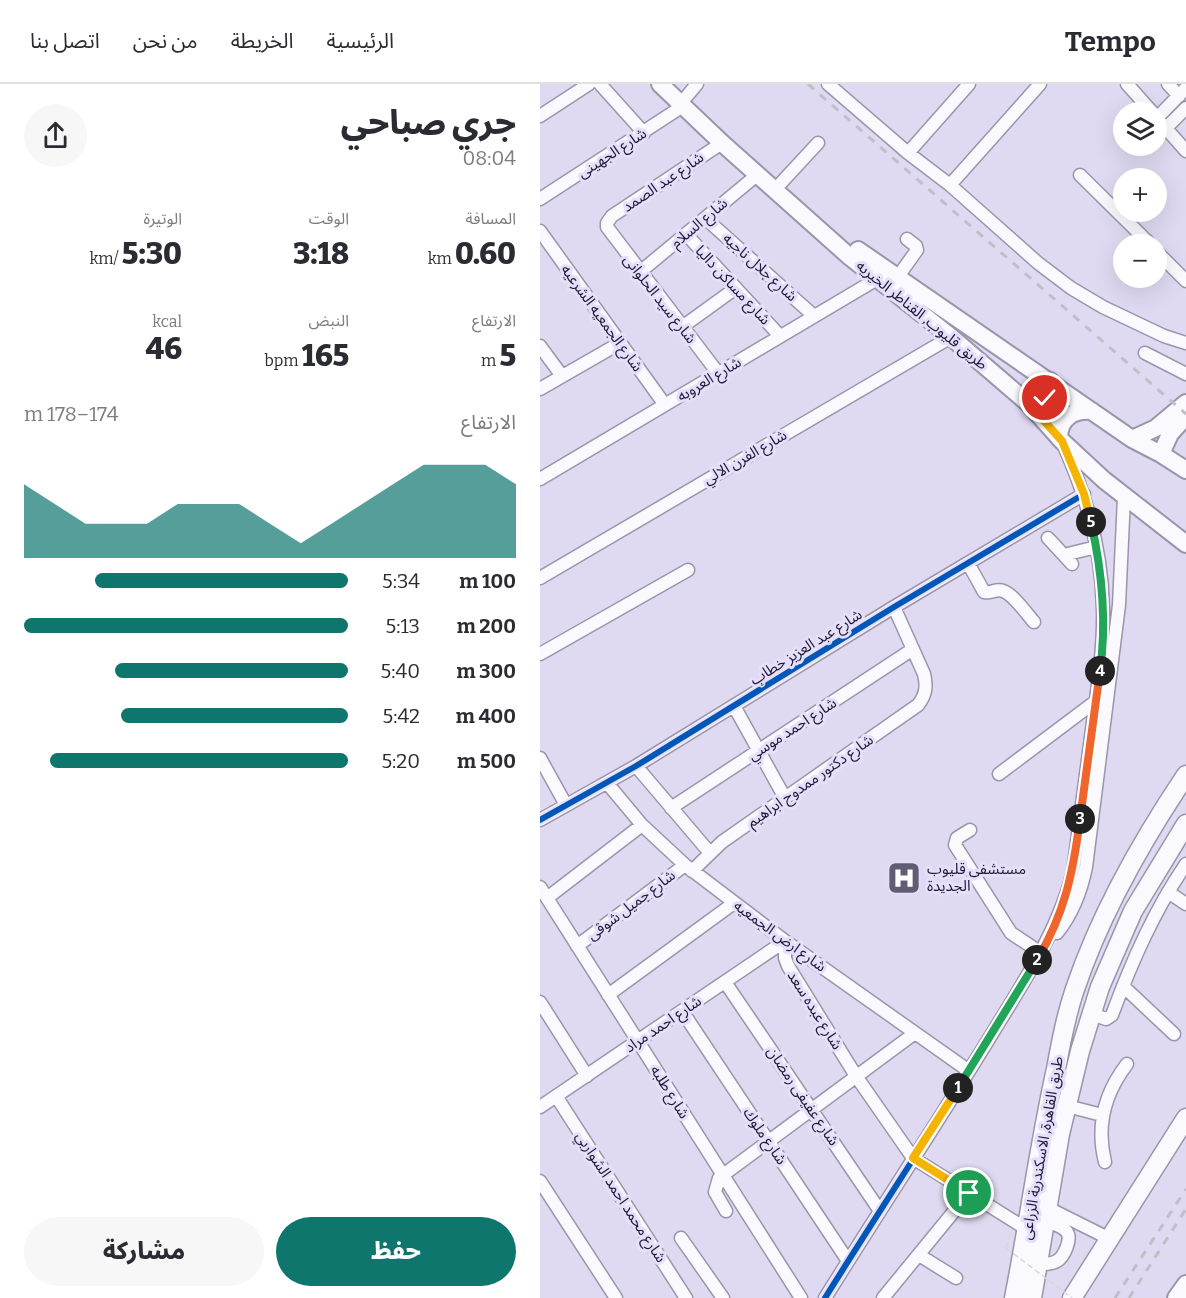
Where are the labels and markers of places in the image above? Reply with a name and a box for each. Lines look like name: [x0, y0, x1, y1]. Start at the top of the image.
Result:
pin: [1019, 372, 1070, 423]
pin: 5: [1076, 507, 1106, 537]
pin: 4: [1085, 656, 1115, 686]
pin: 3: [1065, 804, 1095, 834]
hospital icon: مستشفى قليوب الجديدة: [886, 860, 922, 896]
place label: مستشفى قليوب الجديدة: [927, 860, 1026, 895]
pin: 2: [1022, 945, 1052, 975]
pin: 1: [943, 1073, 973, 1103]
pin: [943, 1167, 994, 1218]

